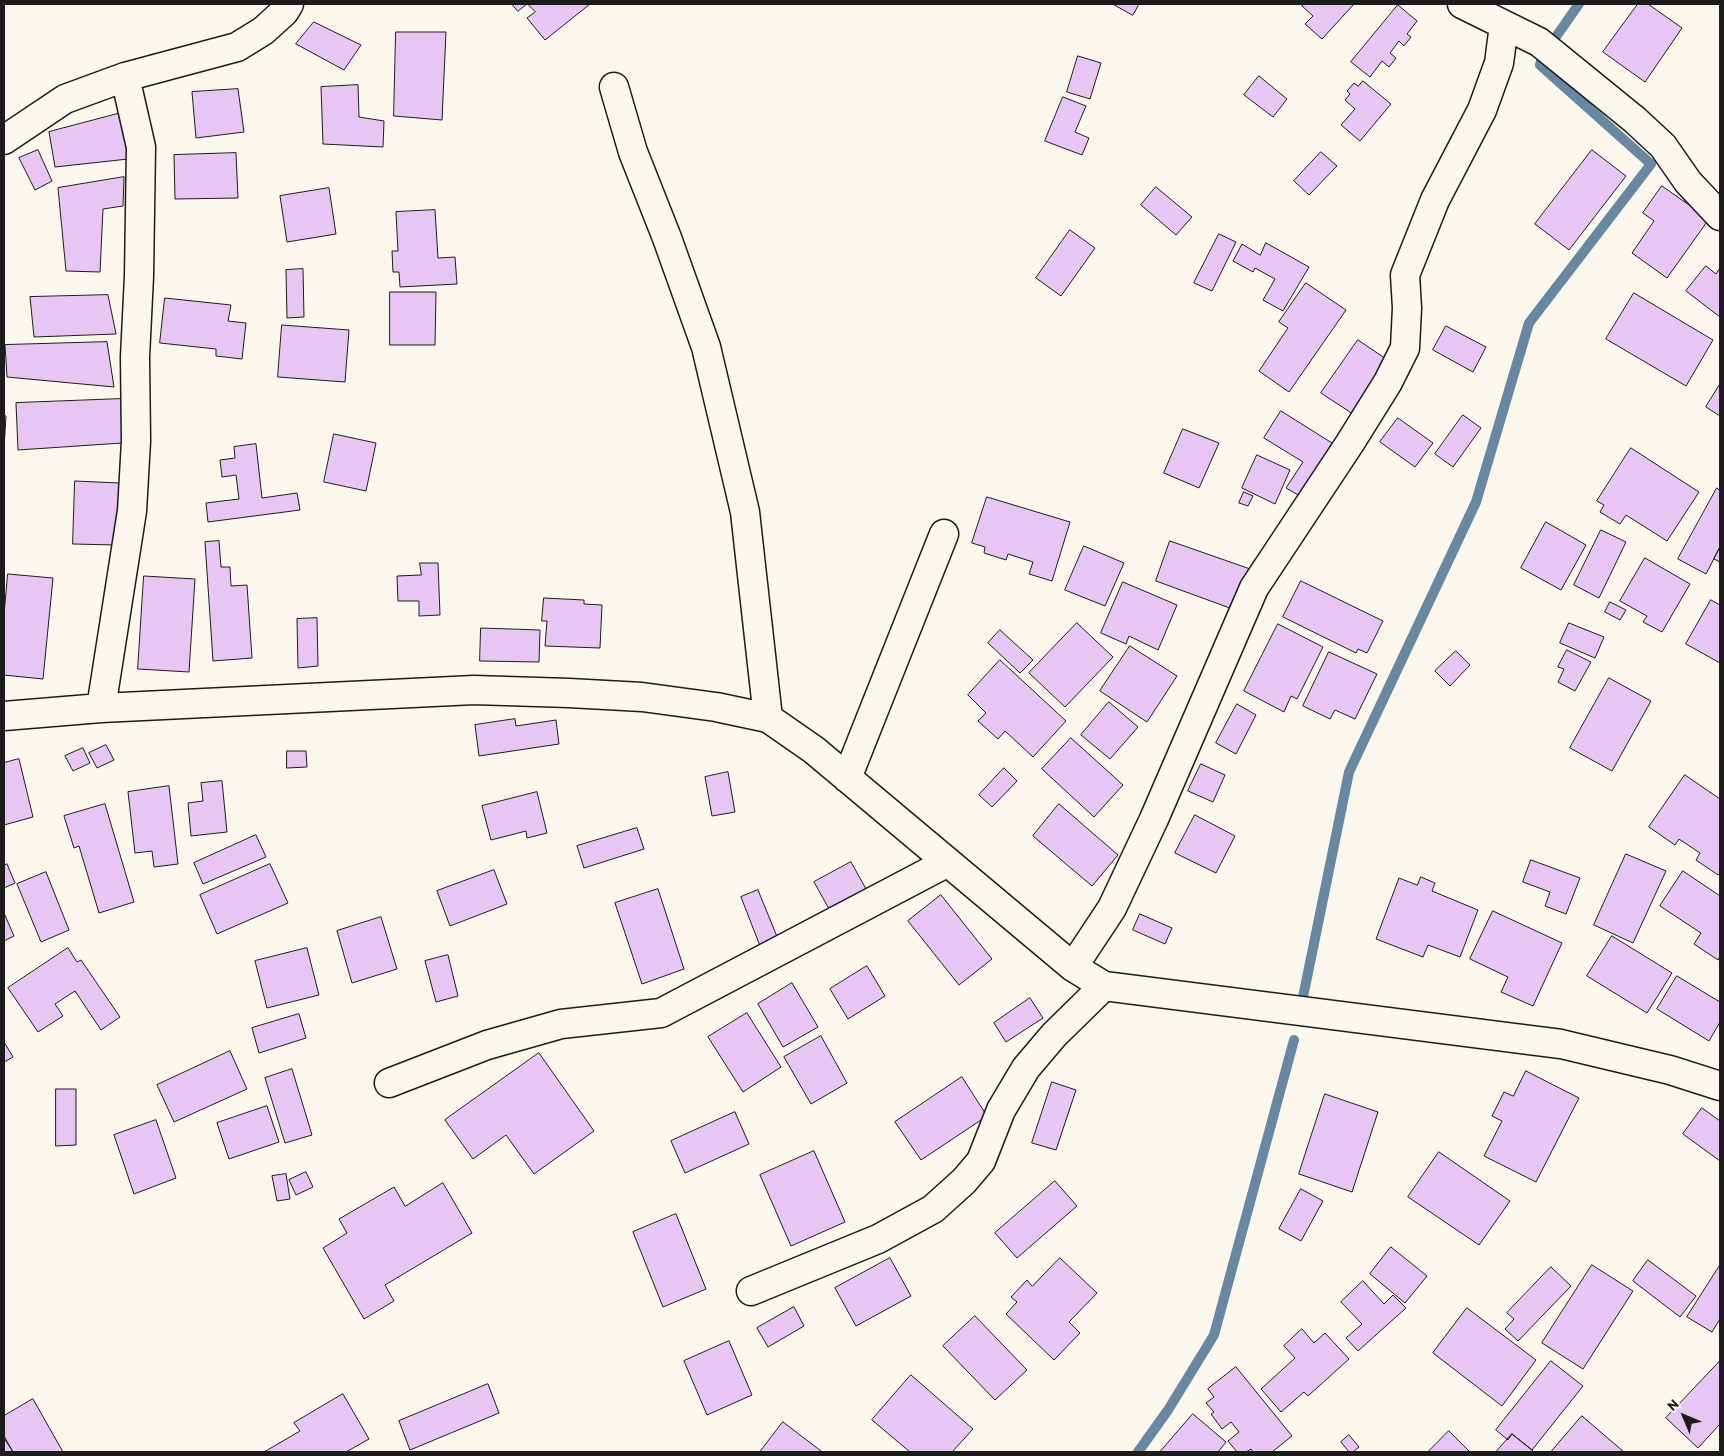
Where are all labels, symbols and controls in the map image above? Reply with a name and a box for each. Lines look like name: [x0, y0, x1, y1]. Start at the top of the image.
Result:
north arrow: [1659, 1391, 1709, 1441]
text: N: [1664, 1396, 1682, 1414]

